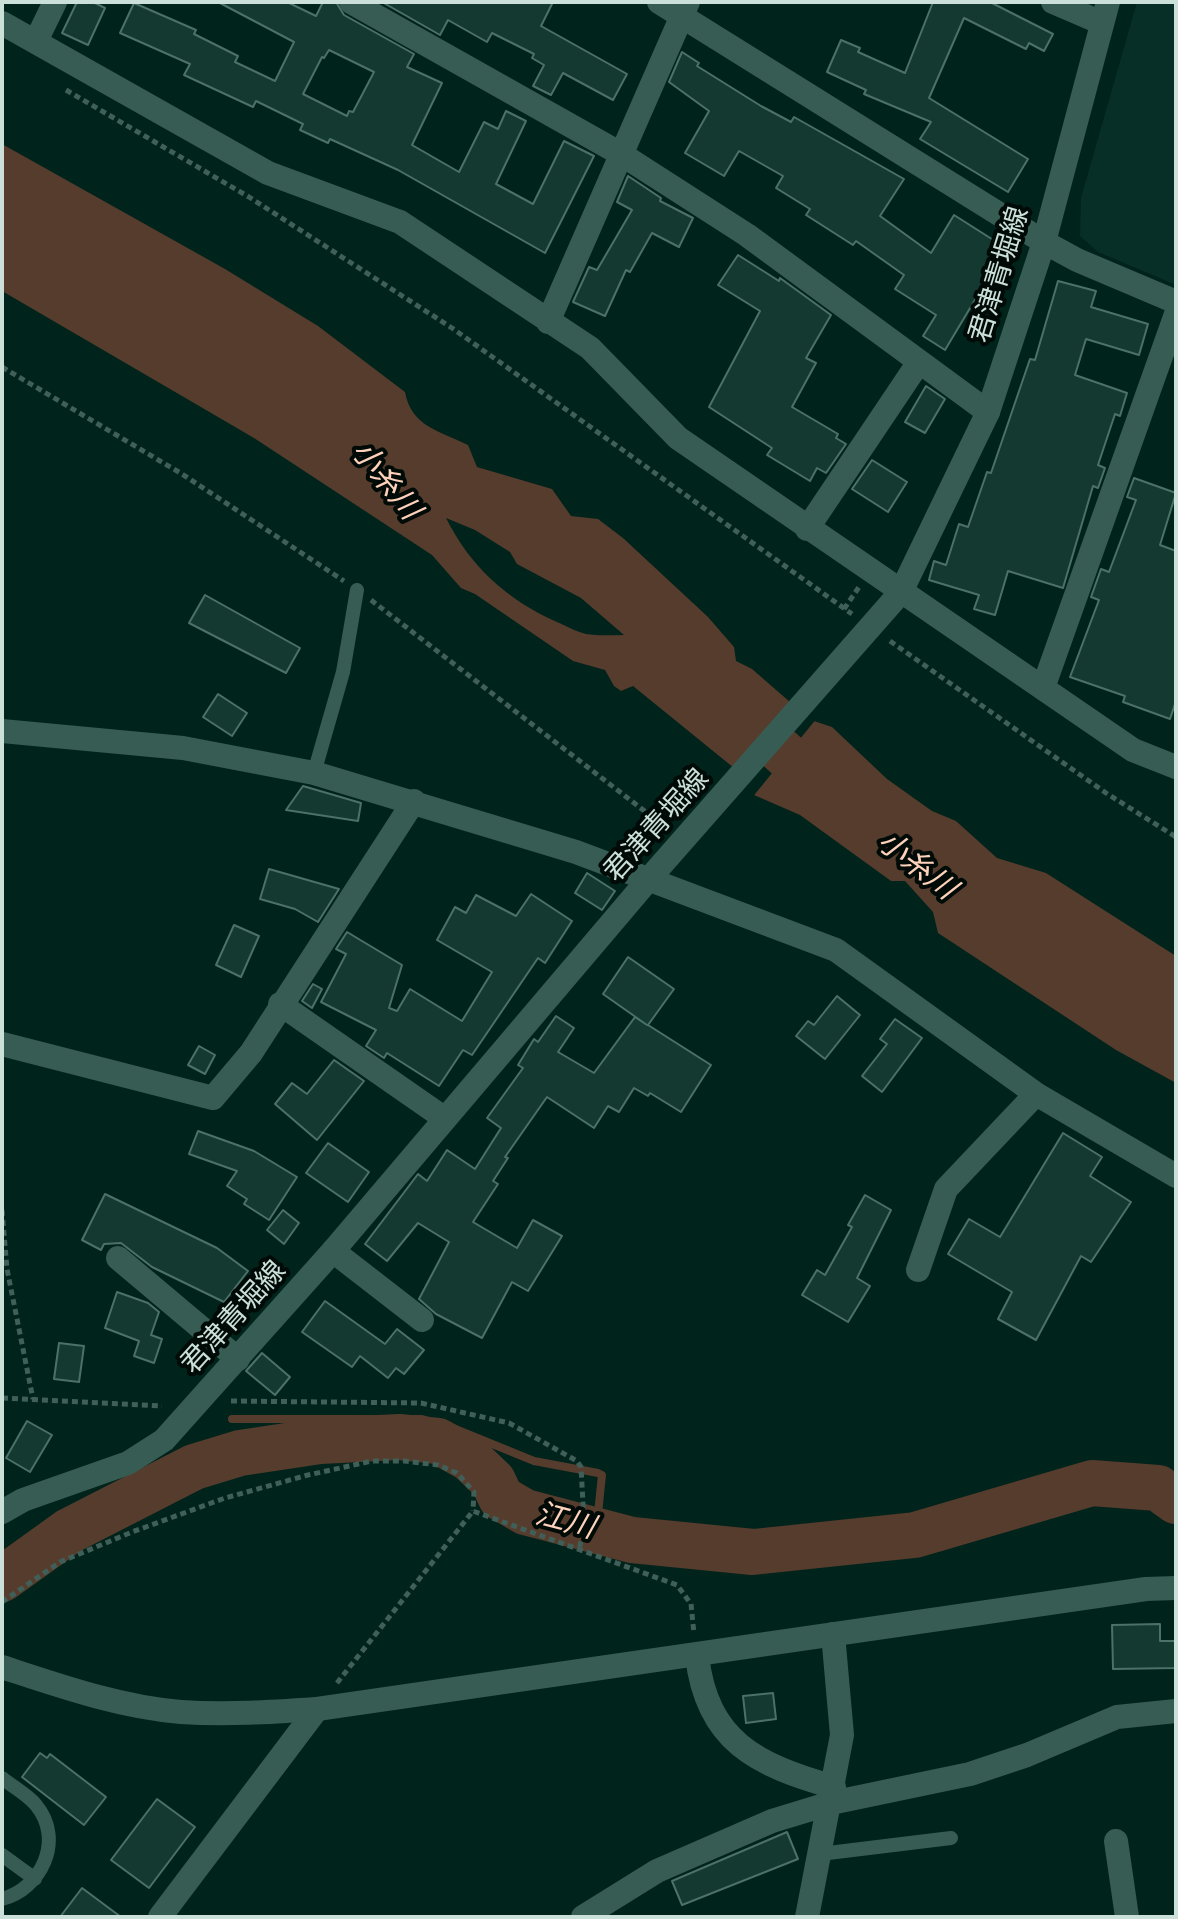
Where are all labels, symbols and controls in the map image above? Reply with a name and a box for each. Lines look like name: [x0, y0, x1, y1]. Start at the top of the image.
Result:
street label: 君津青堀線: [963, 203, 1037, 347]
water label: 小糸川: [343, 435, 427, 527]
street label: 君津青堀線: [598, 763, 716, 889]
water label: 小糸川: [869, 824, 963, 908]
street label: 君津青堀線: [175, 1255, 293, 1381]
water label: 江川: [531, 1497, 599, 1547]

